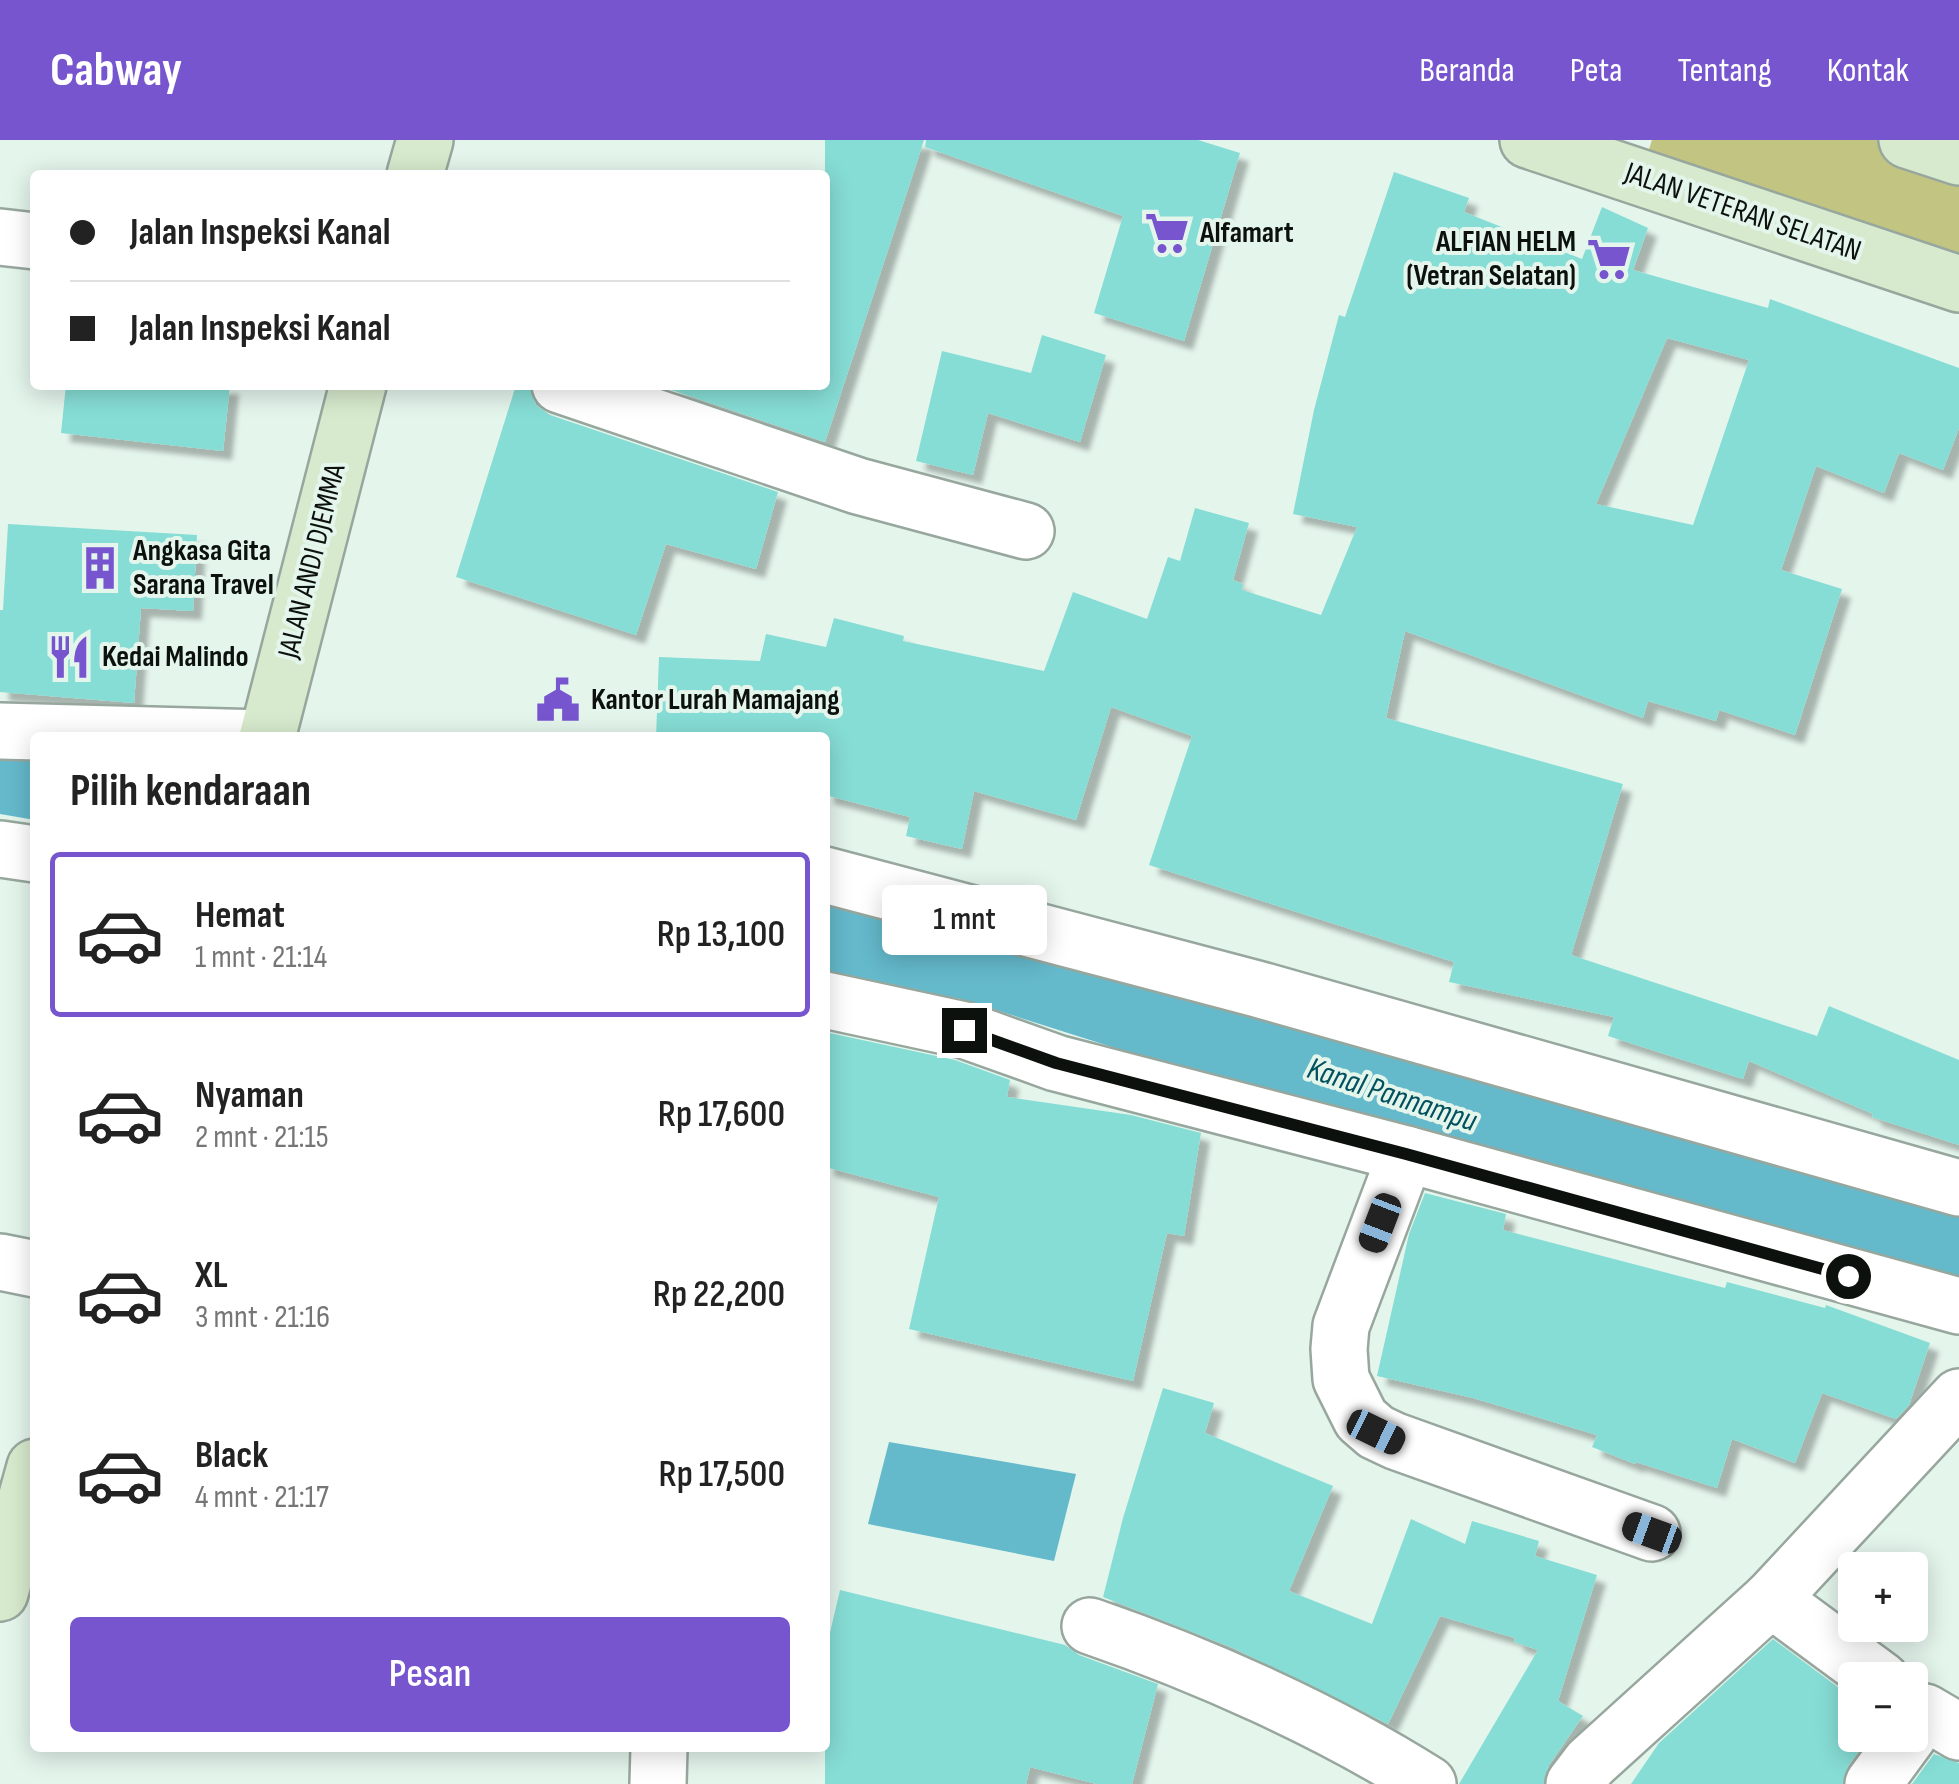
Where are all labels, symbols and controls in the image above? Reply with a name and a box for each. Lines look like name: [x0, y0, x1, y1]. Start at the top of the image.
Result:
text: Cabway: [50, 42, 182, 99]
text: Beranda: [1419, 49, 1515, 92]
text: Peta: [1570, 49, 1623, 92]
text: Tentang: [1678, 49, 1772, 92]
text: Kontak: [1827, 49, 1909, 92]
street label: JALAN VETERAN SELATAN: [1619, 154, 1866, 269]
supermarket icon: Alfamart: [1143, 209, 1191, 257]
text: Jalan Inspeksi Kanal: [130, 210, 391, 255]
place label: Alfamart: [1199, 215, 1294, 251]
place label: ALFIAN HELM (Vetran Selatan): [1406, 224, 1576, 294]
supermarket icon: ALFIAN HELM (Vetran Selatan): [1585, 235, 1633, 283]
text: Jalan Inspeksi Kanal: [130, 306, 391, 351]
street label: JALAN ANDI DJEMMA: [270, 460, 354, 663]
place label: Angkasa Gita Sarana Travel: [132, 533, 274, 603]
building icon: Angkasa Gita Sarana Travel: [76, 544, 124, 592]
restaurant icon: Kedai Malindo: [45, 633, 93, 681]
place label: Kedai Malindo: [102, 639, 248, 675]
public building icon: Kantor Lurah Mamajang: [534, 676, 582, 724]
place label: Kantor Lurah Mamajang: [591, 682, 840, 718]
text: Pilih kendaraan: [70, 764, 311, 819]
callout: 1 mnt: [882, 885, 1046, 955]
icon: car: [75, 890, 165, 980]
text: Hemat: [195, 893, 285, 938]
text: 1 mnt: [933, 900, 996, 939]
text: Rp 13,100: [657, 912, 785, 957]
text: 1 mnt · 21:14: [195, 938, 327, 977]
route end: [942, 1008, 987, 1053]
water label: Kanal Pannampu: [1302, 1049, 1482, 1141]
icon: car: [75, 1070, 165, 1160]
text: Nyaman: [195, 1073, 304, 1118]
text: Rp 17,600: [658, 1092, 785, 1137]
text: 2 mnt · 21:15: [195, 1118, 329, 1157]
car: [1355, 1190, 1405, 1256]
icon: car: [75, 1250, 165, 1340]
text: XL: [195, 1253, 228, 1298]
route start: [1826, 1254, 1871, 1299]
text: Rp 22,200: [653, 1272, 785, 1317]
text: 3 mnt · 21:16: [195, 1298, 330, 1337]
car: [1342, 1405, 1410, 1459]
icon: car: [75, 1430, 165, 1520]
text: Black: [195, 1433, 268, 1478]
text: Rp 17,500: [659, 1452, 785, 1497]
text: 4 mnt · 21:17: [195, 1478, 329, 1517]
car: [1619, 1509, 1685, 1557]
map controls: [1838, 1552, 1928, 1752]
button: +: [1838, 1552, 1928, 1642]
button: Pesan: [70, 1617, 790, 1732]
button: −: [1838, 1662, 1928, 1752]

